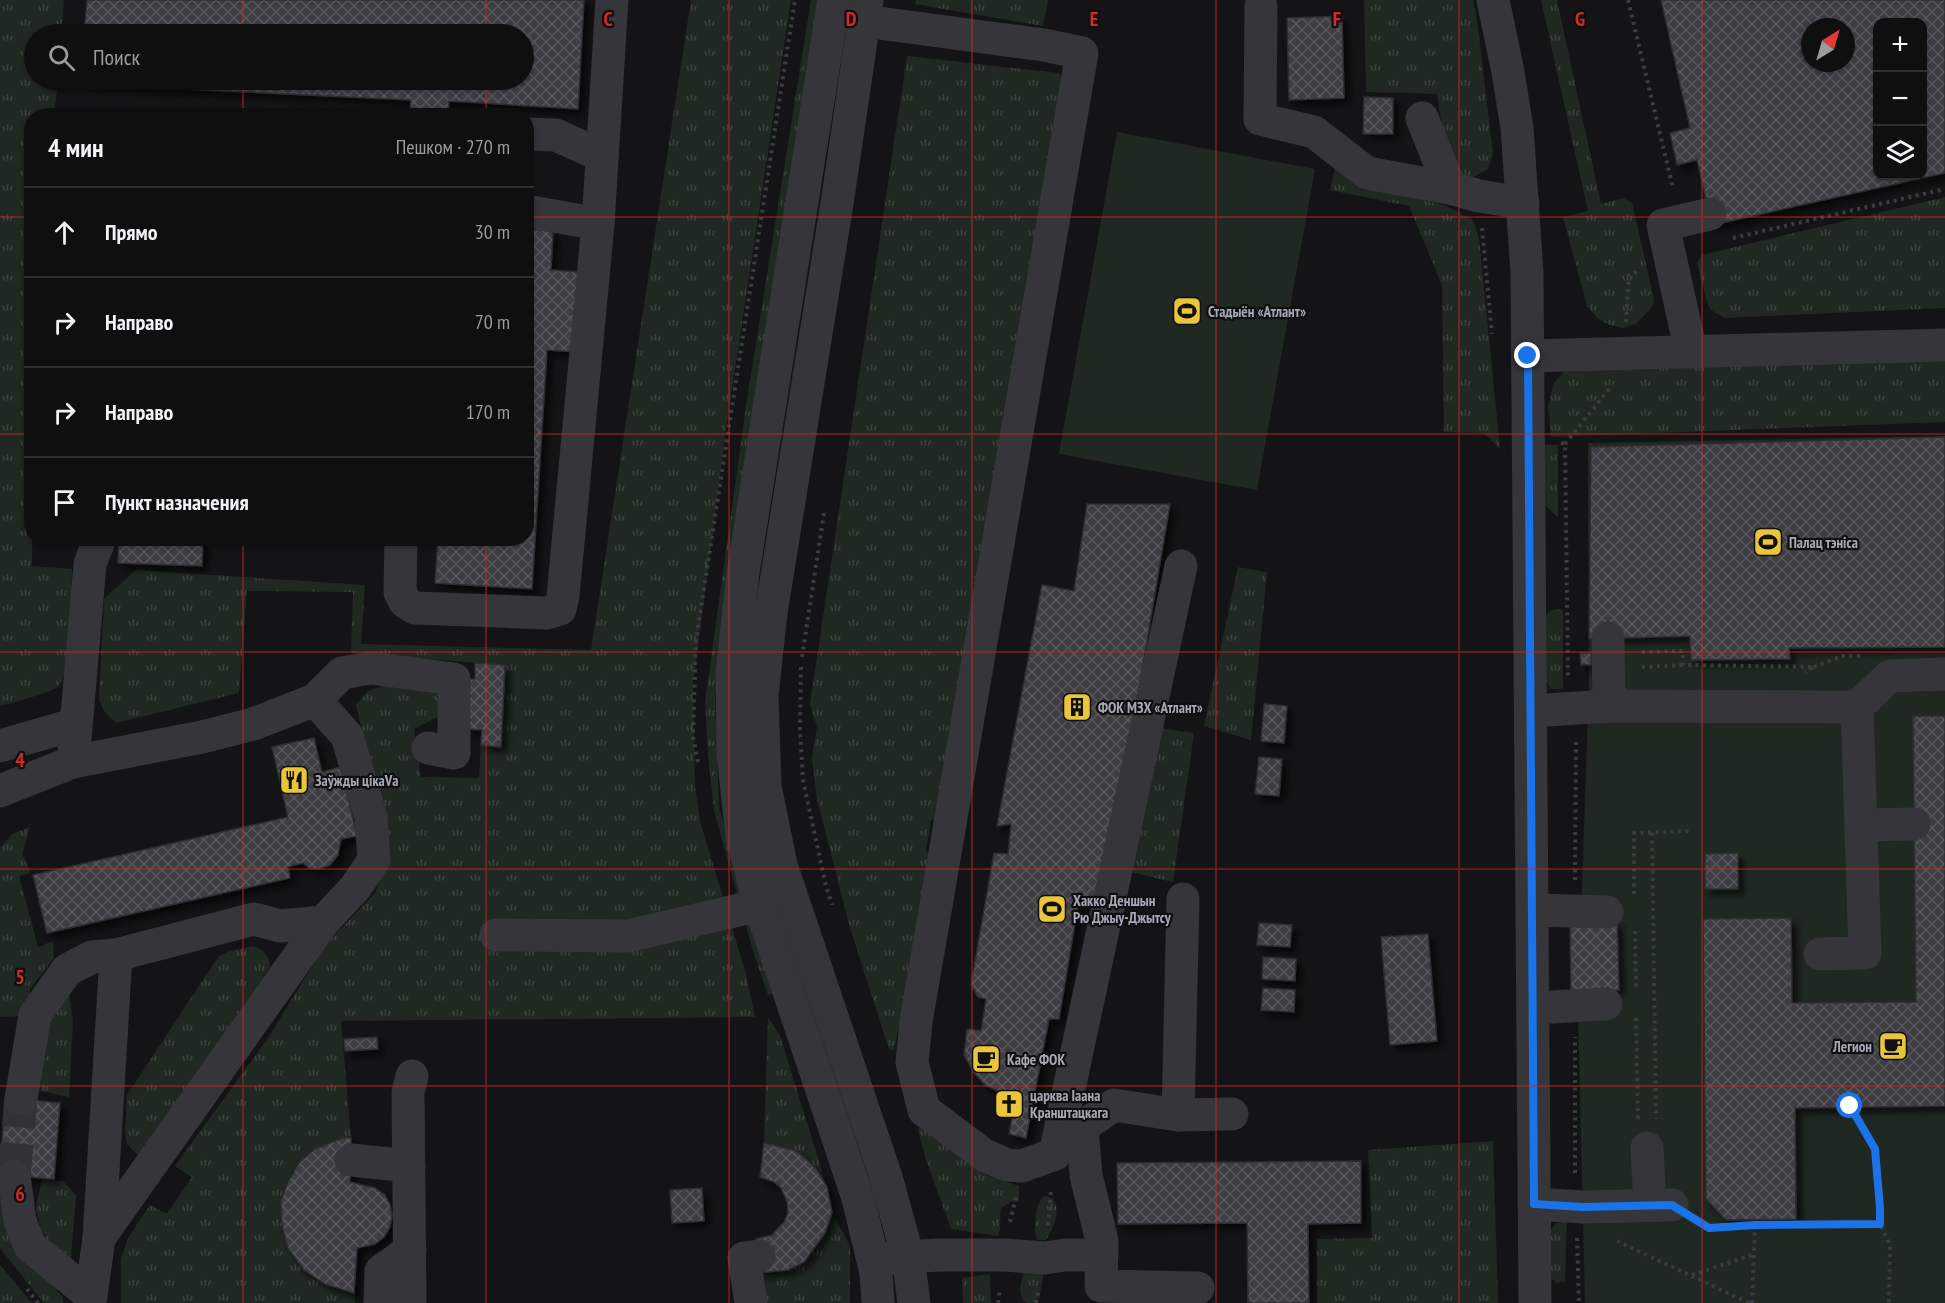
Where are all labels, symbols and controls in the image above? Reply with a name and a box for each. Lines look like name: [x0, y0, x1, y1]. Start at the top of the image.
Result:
text: C: [603, 6, 613, 32]
text: D: [846, 6, 857, 32]
text: E: [1090, 6, 1098, 32]
text: F: [1333, 6, 1341, 32]
text: G: [1575, 6, 1585, 32]
north arrow: [1801, 18, 1855, 72]
map controls: [1873, 18, 1927, 180]
button: +: [1873, 18, 1927, 72]
search box: [24, 24, 534, 90]
icon: search: [45, 41, 78, 74]
text: Поиск: [93, 43, 140, 71]
button: −: [1873, 72, 1927, 126]
button: layers: [1873, 126, 1927, 180]
text: 4 мин: [48, 131, 103, 164]
text: Пешком · 270 m: [396, 134, 510, 160]
icon: ahead: [48, 216, 81, 249]
text: Прямо: [105, 218, 158, 246]
text: 30 m: [475, 219, 510, 245]
sports icon: Стадыён «Атлант»: [1171, 295, 1203, 327]
place label: Стадыён «Атлант»: [1208, 302, 1306, 321]
icon: right: [48, 306, 81, 339]
text: Направо: [105, 308, 173, 336]
text: 70 m: [475, 309, 510, 335]
route end: [1514, 342, 1540, 368]
icon: right: [48, 396, 81, 429]
text: Направо: [105, 398, 173, 426]
text: 170 m: [466, 399, 510, 425]
icon: arrive: [48, 486, 81, 519]
text: Пункт назначения: [105, 488, 249, 516]
sports icon: Палац тэніса: [1752, 526, 1784, 558]
place label: Палац тэніса: [1789, 533, 1858, 552]
building icon: ФОК МЗХ «Атлант»: [1061, 691, 1093, 723]
place label: ФОК МЗХ «Атлант»: [1098, 698, 1203, 717]
text: 4: [15, 747, 25, 773]
restaurant icon: Заўжды цікаVа: [278, 764, 310, 796]
place label: Заўжды цікаVа: [315, 771, 398, 790]
place label: Хакко Деншын Рю Джыу-Джытсу: [1073, 891, 1172, 927]
sports icon: Хакко Деншын Рю Джыу-Джытсу: [1036, 893, 1068, 925]
text: 5: [15, 964, 25, 990]
cafe icon: Легион: [1877, 1030, 1909, 1062]
place label: Легион: [1832, 1037, 1872, 1056]
cafe icon: Кафе ФОК: [970, 1043, 1002, 1075]
place label: Кафе ФОК: [1007, 1050, 1065, 1069]
place label: царква Іаана Кранштацкага: [1030, 1086, 1108, 1122]
church icon: царква Іаана Кранштацкага: [993, 1088, 1025, 1120]
route start: [1836, 1092, 1862, 1118]
text: 6: [15, 1181, 25, 1207]

